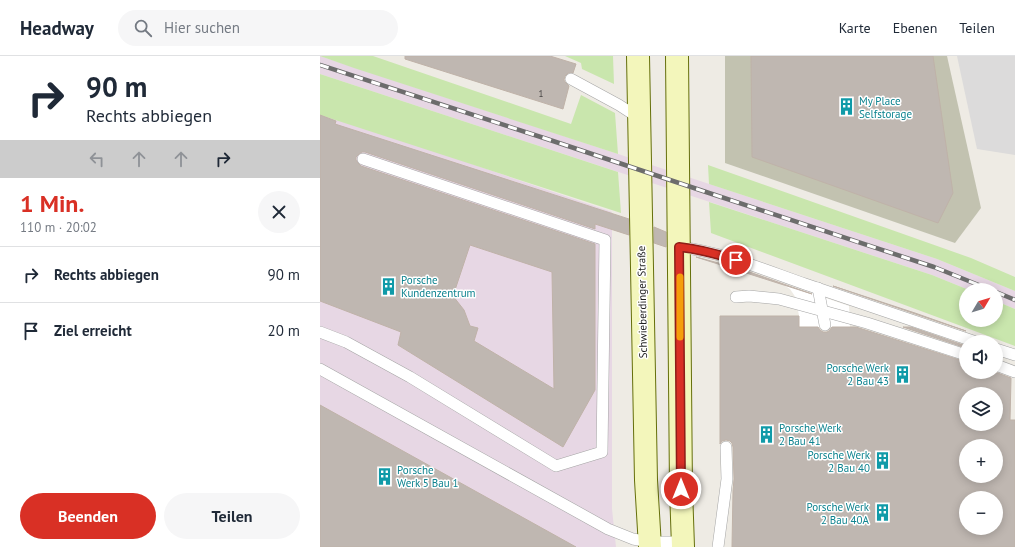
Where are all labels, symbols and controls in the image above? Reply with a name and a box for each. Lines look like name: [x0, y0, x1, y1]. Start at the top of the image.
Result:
search box: [118, 10, 398, 46]
text: Headway: [20, 16, 94, 40]
icon: search: [132, 17, 154, 39]
text: Hier suchen: [164, 18, 240, 37]
text: Karte: [839, 19, 871, 37]
text: Ebenen: [893, 19, 937, 37]
text: Teilen: [959, 19, 995, 37]
text: 90 m: [86, 68, 147, 105]
icon: right: [20, 72, 72, 124]
house number: 1: [539, 88, 544, 99]
place label: My Place Selfstorage: [859, 94, 912, 121]
building icon: My Place Selfstorage: [836, 97, 856, 117]
text: Rechts abbiegen: [86, 104, 212, 127]
icon: left: [86, 148, 108, 170]
icon: ahead: [128, 148, 150, 170]
icon: ahead: [170, 148, 192, 170]
icon: right: [212, 148, 234, 170]
text: 1 Min.: [20, 188, 84, 219]
button: close: [258, 191, 300, 233]
text: 110 m · 20:02: [20, 219, 97, 236]
pin: [719, 243, 753, 277]
street label: Schwieberdinger Straße: [634, 245, 650, 358]
icon: arrive: [725, 249, 747, 271]
icon: right: [20, 264, 42, 286]
text: Rechts abbiegen: [54, 265, 159, 284]
text: 90 m: [267, 265, 300, 284]
place label: Porsche Kundenzentrum: [401, 273, 476, 300]
building icon: Porsche Kundenzentrum: [378, 276, 398, 296]
north arrow: [959, 283, 1003, 327]
map controls: [959, 283, 1003, 535]
icon: arrive: [20, 320, 42, 342]
text: Ziel erreicht: [54, 321, 132, 340]
text: 20 m: [267, 321, 300, 340]
button: sound: [959, 335, 1003, 379]
place label: Porsche Werk 2 Bau 43: [826, 361, 890, 388]
building icon: Porsche Werk 2 Bau 43: [892, 364, 912, 384]
button: layers: [959, 387, 1003, 431]
place label: Porsche Werk 2 Bau 41: [779, 421, 842, 448]
building icon: Porsche Werk 2 Bau 41: [756, 424, 776, 444]
button: +: [959, 439, 1003, 483]
place label: Porsche Werk 2 Bau 40: [807, 448, 871, 475]
building icon: Porsche Werk 2 Bau 40: [873, 451, 893, 471]
place label: Porsche Werk 5 Bau 1: [397, 463, 459, 490]
building icon: Porsche Werk 5 Bau 1: [374, 466, 394, 486]
position arrow: [660, 468, 702, 510]
button: −: [959, 491, 1003, 535]
button: Beenden: [20, 493, 156, 539]
button: Teilen: [164, 493, 300, 539]
place label: Porsche Werk 2 Bau 40A: [806, 500, 870, 527]
building icon: Porsche Werk 2 Bau 40A: [872, 503, 892, 523]

